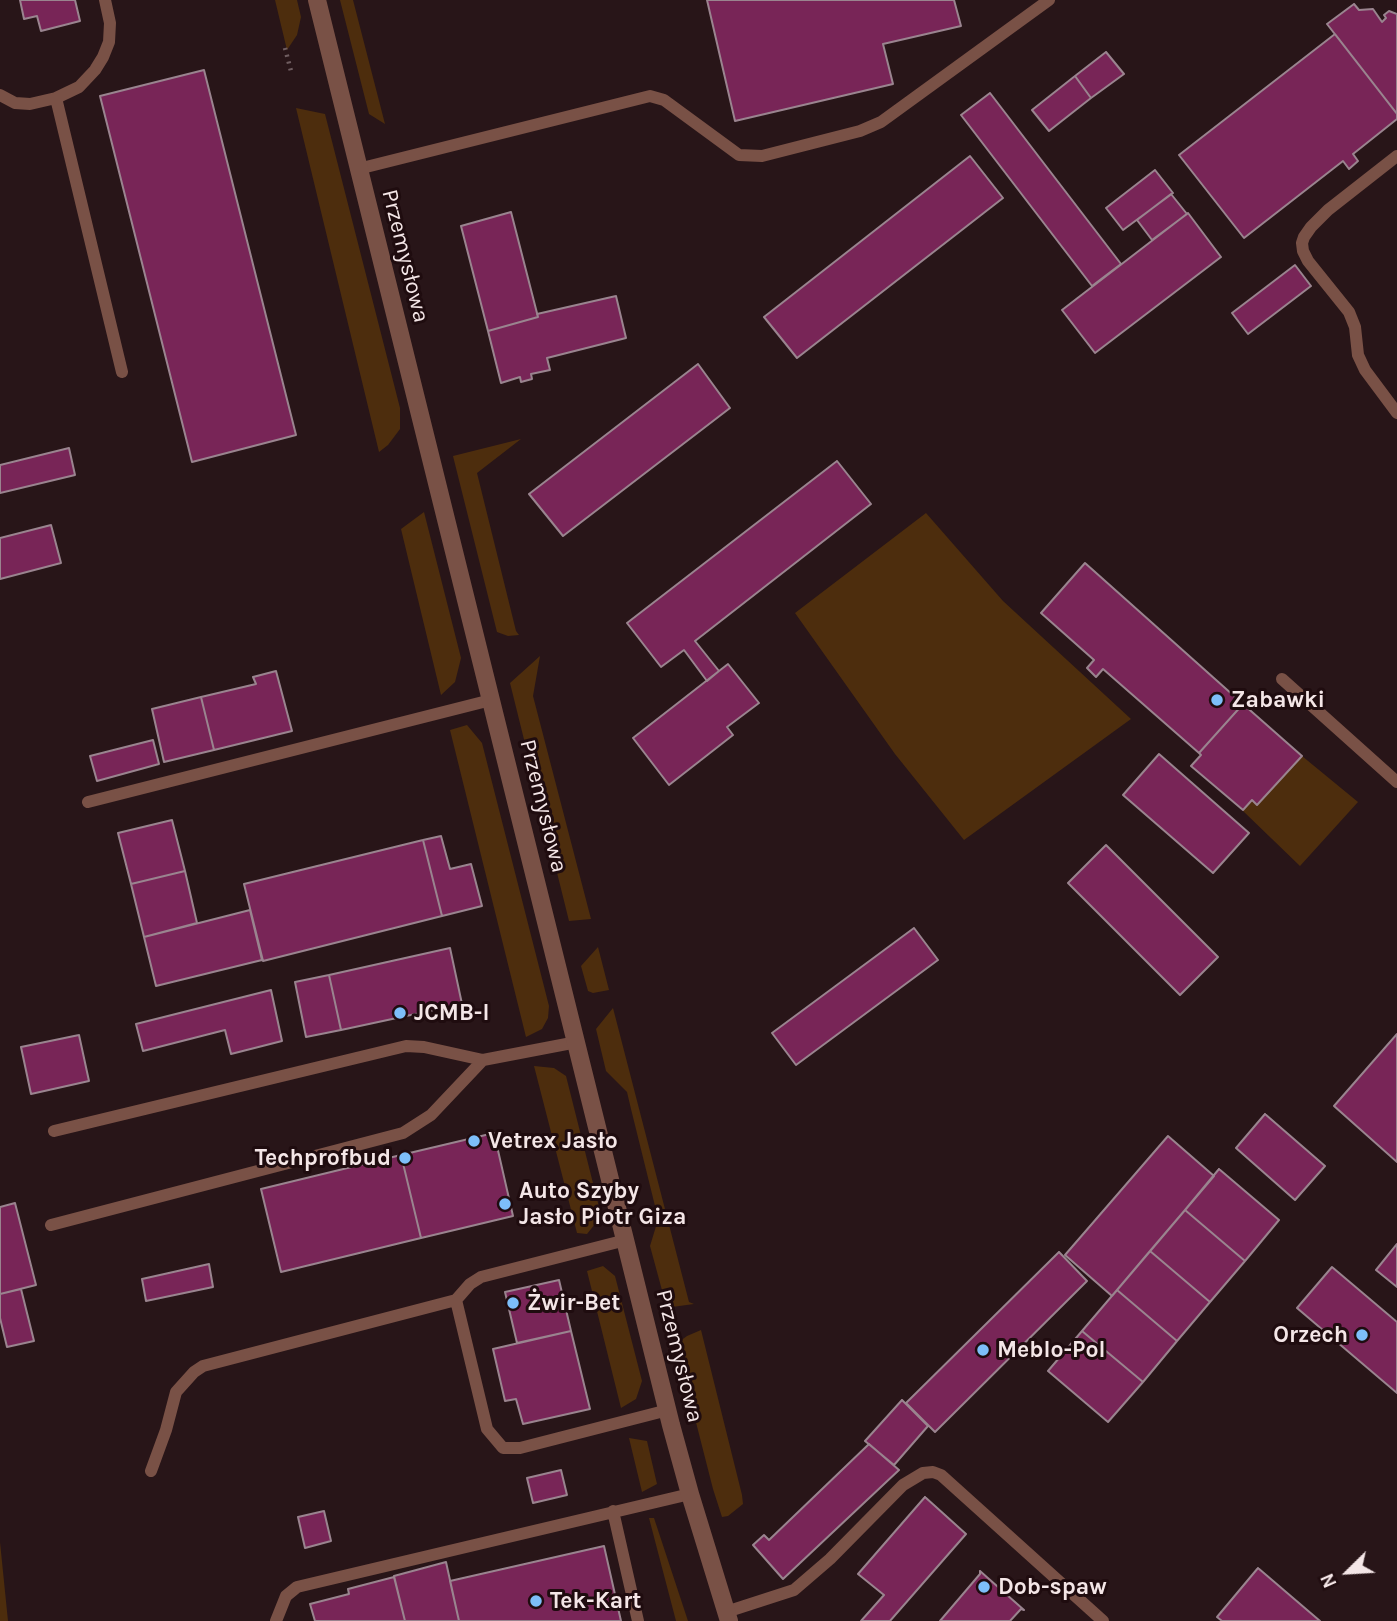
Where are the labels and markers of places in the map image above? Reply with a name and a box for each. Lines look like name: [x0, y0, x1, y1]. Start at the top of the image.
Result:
place label: Zabawki: [1231, 686, 1325, 714]
marker: Zabawki: [1209, 692, 1225, 708]
place label: JCMB-I: [414, 999, 489, 1027]
marker: JCMB-I: [392, 1005, 408, 1021]
place label: Vetrex Jasło: [488, 1127, 618, 1155]
marker: Vetrex Jasło: [466, 1133, 482, 1149]
place label: Techprofbud: [255, 1144, 391, 1172]
marker: Techprofbud: [397, 1150, 413, 1166]
place label: Auto Szyby Jasło Piotr Giza: [519, 1177, 686, 1231]
marker: Auto Szyby Jasło Piotr Giza: [497, 1196, 513, 1212]
place label: Żwir-Bet: [527, 1289, 620, 1317]
marker: Żwir-Bet: [505, 1295, 521, 1311]
place label: Orzech: [1273, 1321, 1348, 1349]
marker: Orzech: [1354, 1327, 1370, 1343]
place label: Meblo-Pol: [997, 1336, 1105, 1364]
marker: Meblo-Pol: [975, 1342, 991, 1358]
place label: Dob-spaw: [998, 1573, 1107, 1601]
marker: Dob-spaw: [976, 1579, 992, 1595]
place label: Tek-Kart: [550, 1587, 641, 1615]
marker: Tek-Kart: [528, 1593, 544, 1609]

